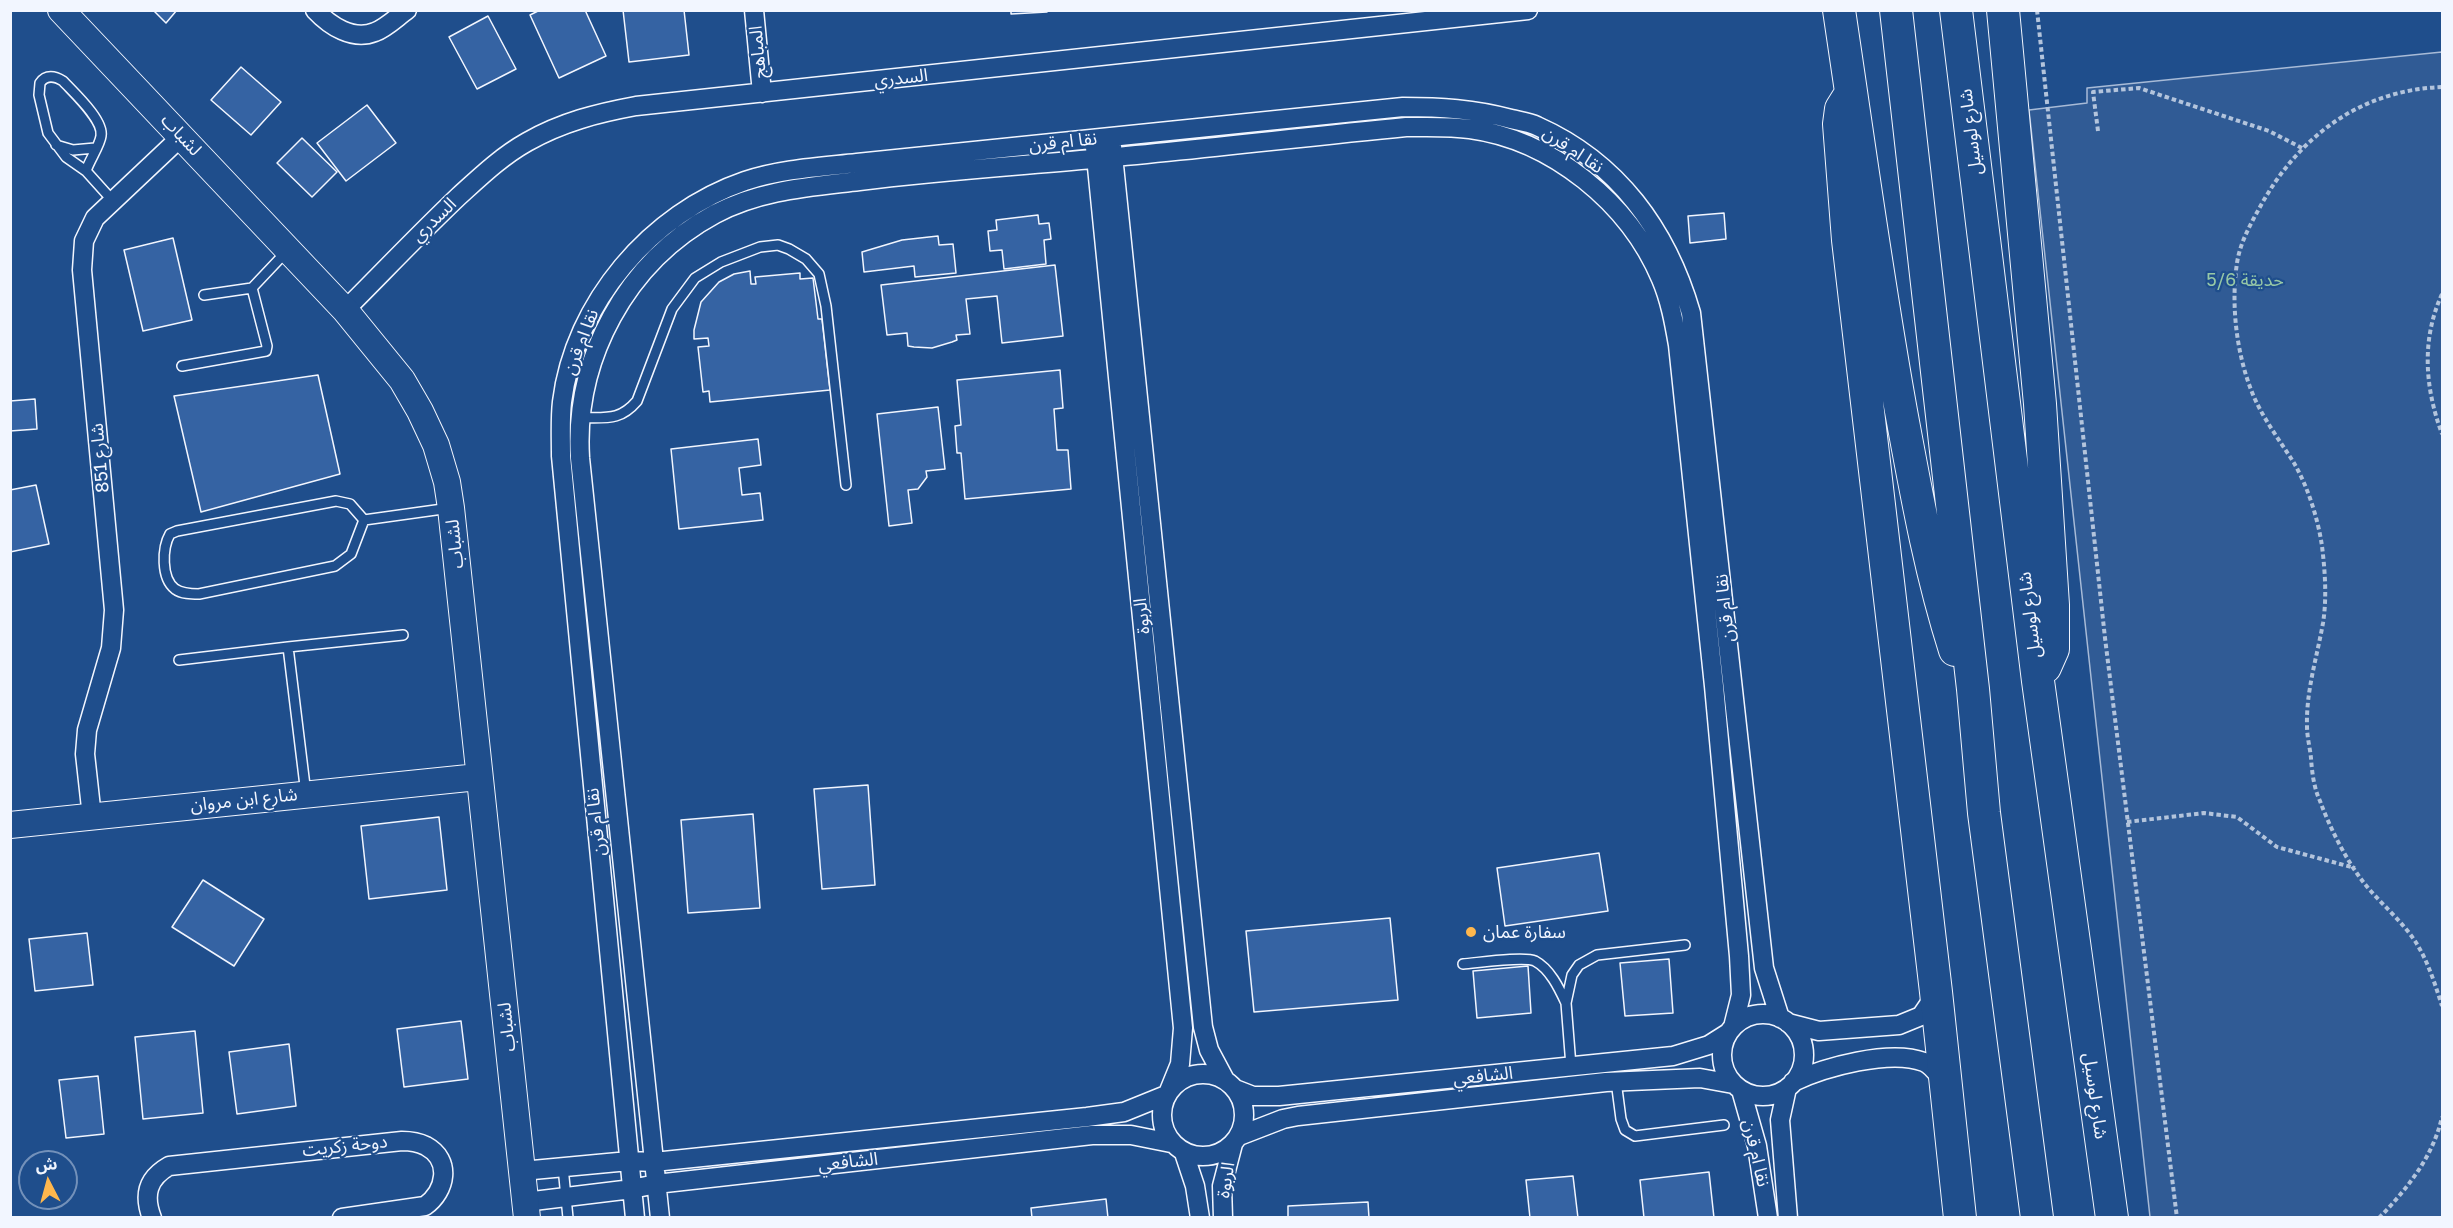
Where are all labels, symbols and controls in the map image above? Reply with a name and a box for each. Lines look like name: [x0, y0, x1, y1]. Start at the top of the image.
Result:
street label: المباهج: [745, 25, 771, 79]
street label: السدري: [873, 64, 929, 92]
street label: شارع لوسيل: [1955, 88, 1987, 176]
street label: لشباب: [156, 110, 206, 160]
street label: نقا ام قرن: [1539, 122, 1607, 178]
street label: نقا ام قرن: [1028, 128, 1098, 156]
street label: السدري: [407, 193, 461, 247]
park label: حديقة 5/6: [2206, 269, 2284, 291]
street label: نقا ام قرن: [559, 306, 603, 378]
street label: شارع 851: [86, 422, 114, 494]
street label: لشباب: [442, 518, 468, 570]
street label: شارع لوسيل: [2014, 571, 2046, 659]
street label: نقا ام قرن: [1711, 573, 1739, 643]
street label: الربوة: [1129, 597, 1155, 635]
street label: شارع ابن مروان: [189, 784, 299, 816]
street label: نقا ام قرن: [582, 787, 610, 857]
place label: سفارة عمان: [1483, 921, 1566, 943]
marker: سفارة عمان: [1464, 925, 1478, 939]
street label: لشباب: [494, 1001, 520, 1053]
street label: شارع لوسيل: [2078, 1052, 2112, 1140]
street label: الشافعي: [1452, 1062, 1514, 1090]
street label: نقا ام قرن: [1738, 1117, 1774, 1189]
street label: دوحة زكريت: [301, 1131, 389, 1161]
street label: الشافعي: [817, 1148, 879, 1176]
north arrow: [18, 1150, 78, 1210]
text: ش: [34, 1153, 58, 1175]
street label: الربوة: [1213, 1160, 1239, 1200]

